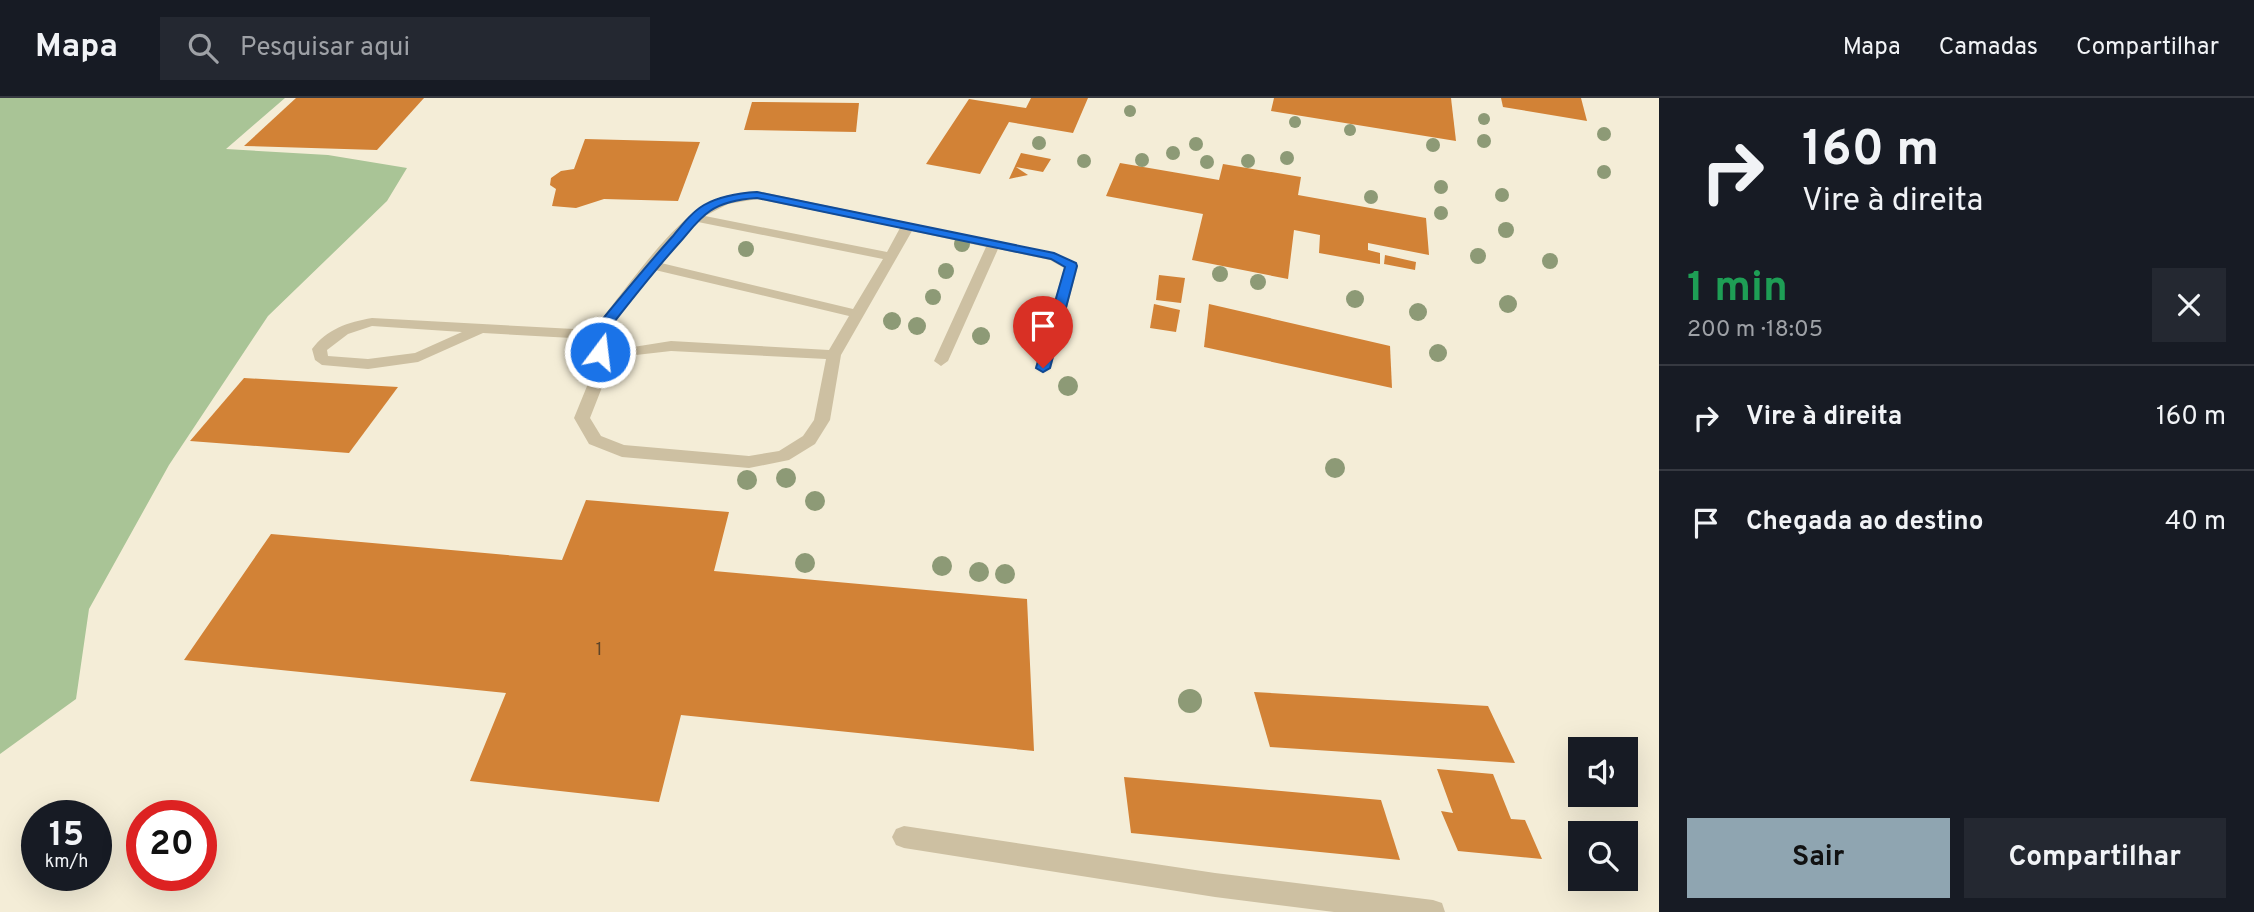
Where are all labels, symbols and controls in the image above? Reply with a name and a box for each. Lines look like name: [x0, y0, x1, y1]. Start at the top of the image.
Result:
search box: [160, 17, 650, 80]
text: Mapa: [35, 27, 118, 69]
icon: search: [184, 29, 222, 67]
text: Pesquisar aqui: [240, 32, 410, 65]
text: Mapa: [1843, 33, 1901, 63]
text: Camadas: [1939, 33, 2038, 63]
text: Compartilhar: [2076, 33, 2219, 63]
text: 160 m: [1802, 121, 1939, 183]
icon: right: [1687, 126, 1778, 217]
text: Vire à direita: [1802, 182, 1983, 222]
text: 1 min: [1687, 263, 1788, 316]
button: close: [2152, 268, 2226, 342]
pin: [1013, 296, 1073, 368]
icon: arrive: [1024, 307, 1062, 345]
position arrow: [563, 315, 637, 389]
text: 200 m · 18:05: [1687, 316, 1823, 345]
icon: right: [1687, 399, 1725, 437]
text: Vire à direita: [1746, 401, 1902, 434]
text: 160 m: [2156, 401, 2226, 434]
icon: arrive: [1687, 504, 1725, 542]
text: Chegada ao destino: [1746, 506, 1983, 539]
text: 40 m: [2165, 506, 2226, 539]
house number: 1: [596, 639, 602, 662]
map controls: [1568, 737, 1638, 891]
button: sound: [1568, 737, 1638, 807]
speed limit sign: 20: [126, 800, 217, 891]
text: 15: [49, 814, 84, 858]
button: Sair: [1687, 818, 1950, 898]
button: Compartilhar: [1964, 818, 2226, 898]
button: search: [1568, 821, 1638, 891]
text: km/h: [45, 851, 88, 874]

